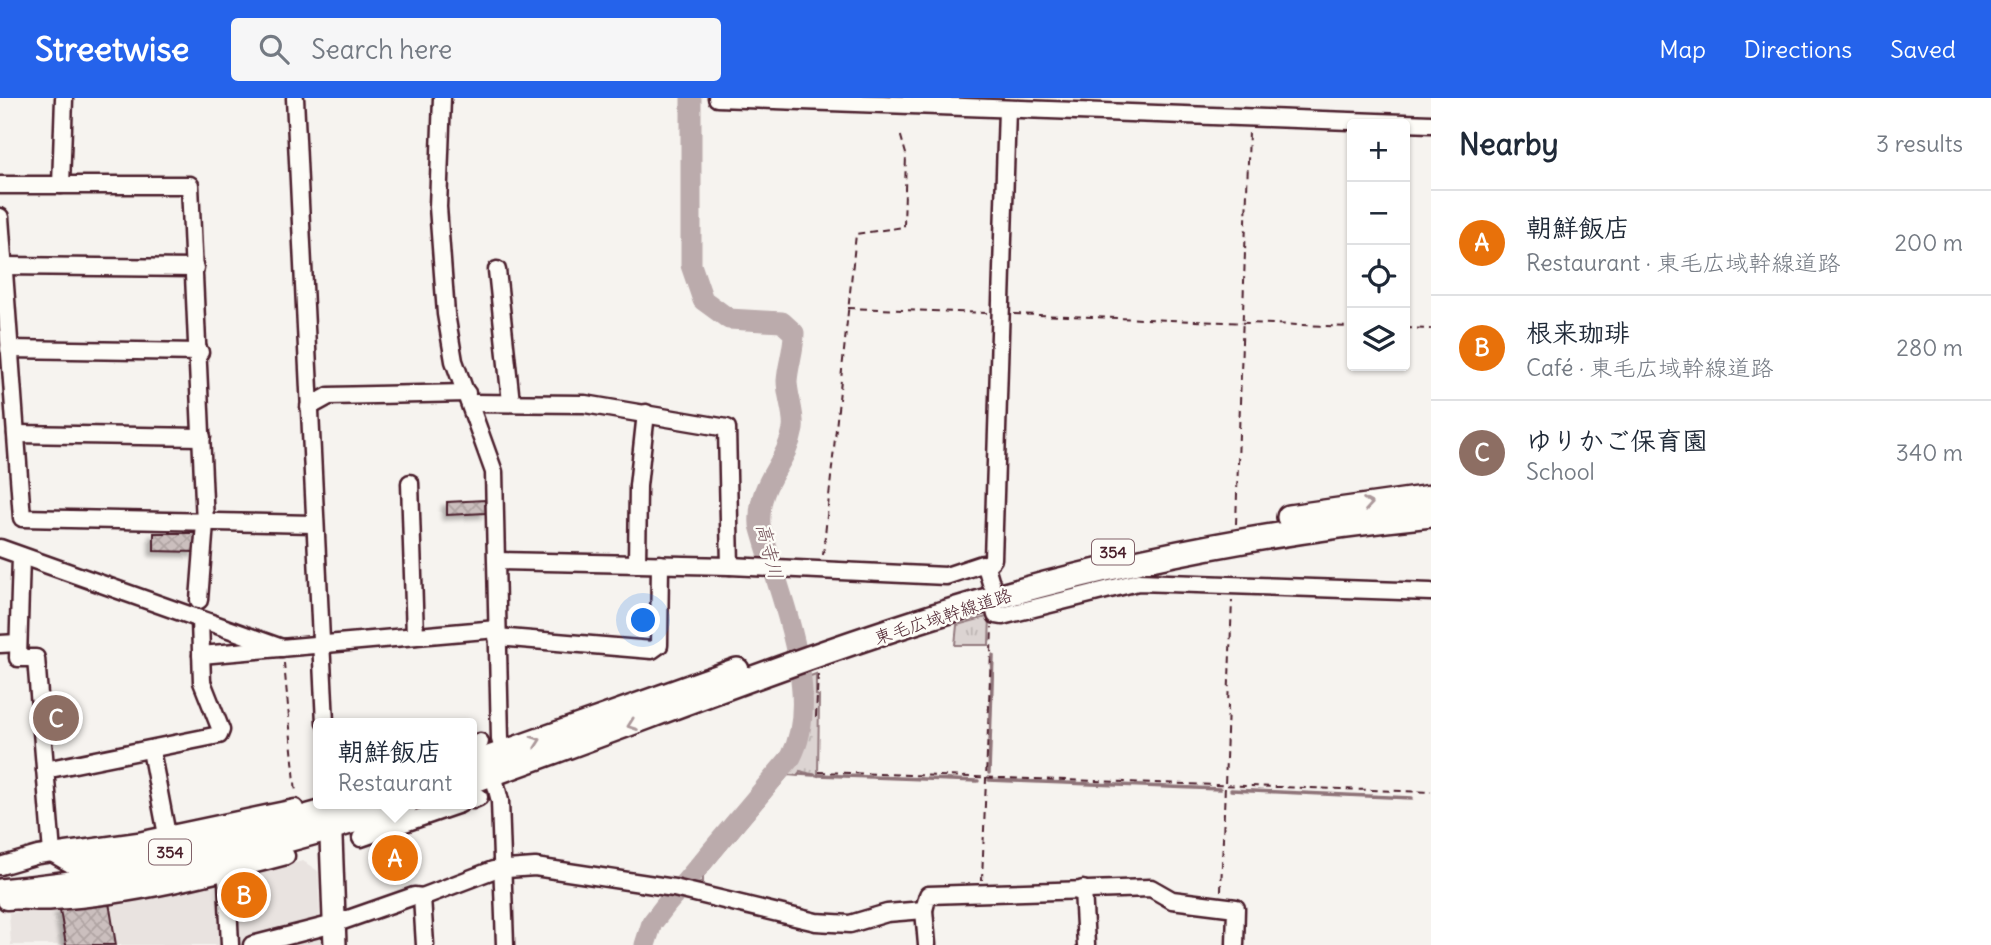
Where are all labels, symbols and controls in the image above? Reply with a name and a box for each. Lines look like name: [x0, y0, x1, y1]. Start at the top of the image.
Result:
search box: [231, 18, 721, 81]
text: Streetwise: [35, 28, 189, 70]
icon: search: [255, 30, 293, 68]
text: Search here: [311, 33, 452, 66]
text: Map: [1659, 34, 1706, 64]
text: Directions: [1744, 34, 1852, 64]
text: Saved: [1890, 34, 1956, 64]
map controls: [1347, 119, 1410, 371]
button: +: [1347, 119, 1410, 182]
text: Nearby: [1459, 125, 1559, 163]
text: 3 results: [1876, 129, 1963, 158]
button: −: [1347, 182, 1410, 245]
text: 朝鮮飯店: [1526, 211, 1630, 244]
text: A: [1475, 228, 1489, 257]
text: 200 m: [1894, 228, 1963, 257]
button: locate: [1347, 245, 1410, 308]
text: Restaurant · 東毛広域幹線道路: [1526, 248, 1840, 277]
button: layers: [1347, 308, 1410, 371]
text: 根来珈琲: [1526, 316, 1630, 349]
text: B: [1474, 333, 1490, 362]
text: 280 m: [1896, 333, 1963, 362]
text: Café · 東毛広域幹線道路: [1526, 353, 1773, 382]
text: ゆりかご保育園: [1526, 424, 1708, 457]
text: C: [1474, 438, 1490, 467]
text: 340 m: [1896, 438, 1963, 467]
text: School: [1526, 457, 1595, 486]
one-way arrow: [1363, 497, 1374, 512]
water label: 高寺川: [751, 520, 789, 582]
road number: 354: [1092, 540, 1134, 565]
street label: 東毛広域幹線道路: [871, 583, 1015, 649]
your location: [626, 603, 660, 637]
pin: C: [33, 692, 79, 744]
one-way arrow: [626, 717, 638, 731]
popup: [313, 718, 477, 809]
text: 朝鮮飯店: [338, 735, 442, 768]
one-way arrow: [530, 735, 542, 749]
text: Restaurant: [338, 768, 452, 797]
pin: A: [372, 832, 418, 884]
road number: 354: [149, 839, 191, 864]
pin: B: [221, 869, 267, 921]

